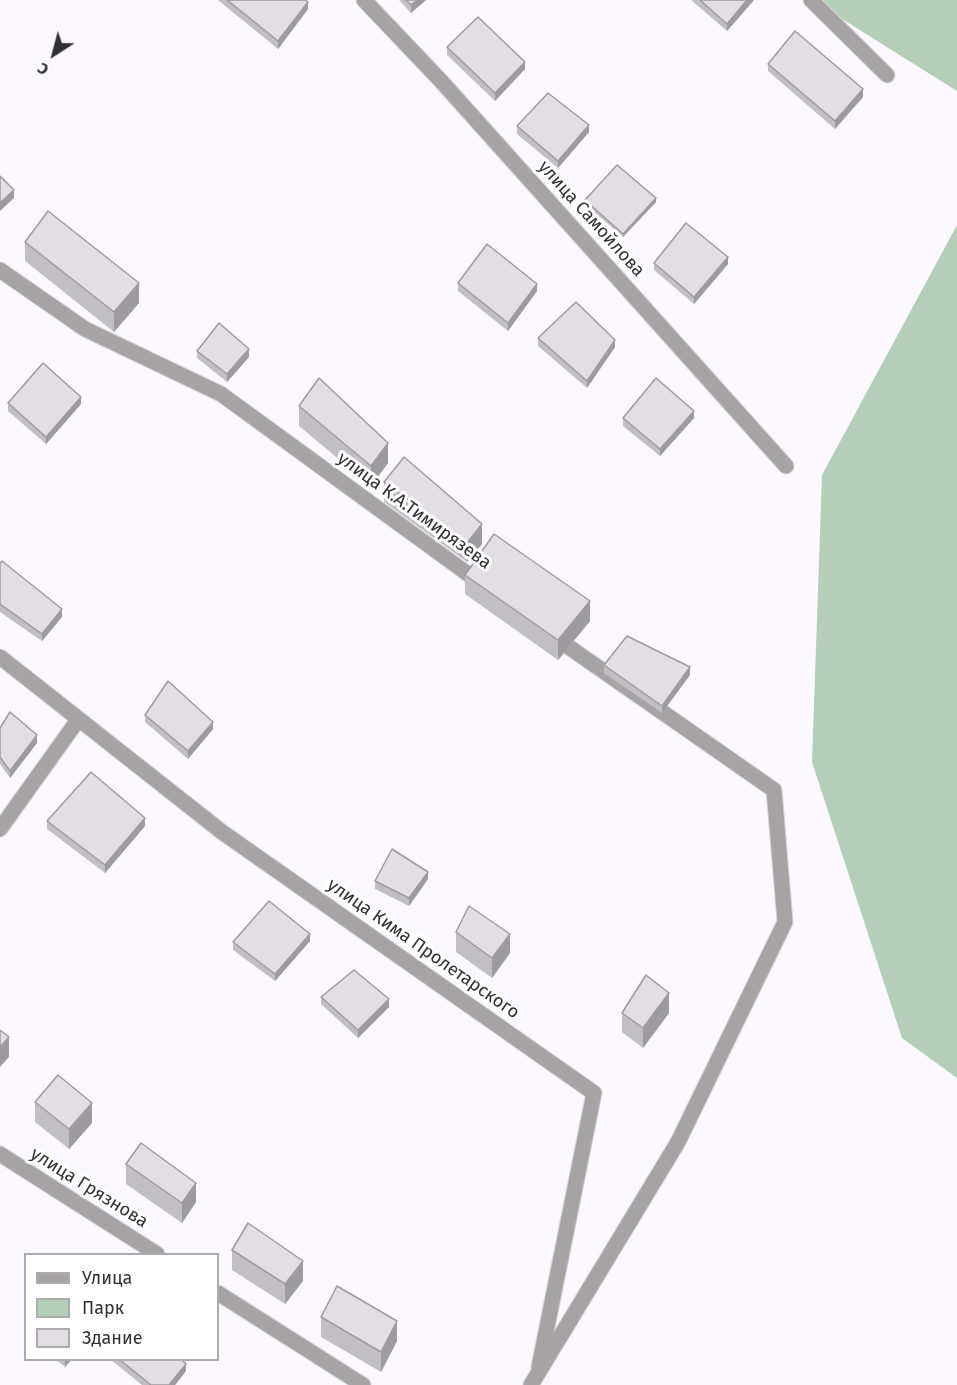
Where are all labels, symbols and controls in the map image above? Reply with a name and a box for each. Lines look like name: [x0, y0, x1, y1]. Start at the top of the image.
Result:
north arrow: [24, 24, 84, 84]
text: С: [34, 59, 52, 79]
street label: улица Самойлова: [533, 157, 649, 281]
street label: улица К.А.Тимирязева: [333, 448, 495, 574]
street label: улица Кима Пролетарского: [323, 874, 523, 1024]
street label: улица Грязнова: [26, 1143, 152, 1233]
legend: [24, 1253, 219, 1361]
text: Улица: [82, 1267, 132, 1289]
text: Парк: [82, 1297, 124, 1319]
text: Здание: [82, 1327, 143, 1349]

